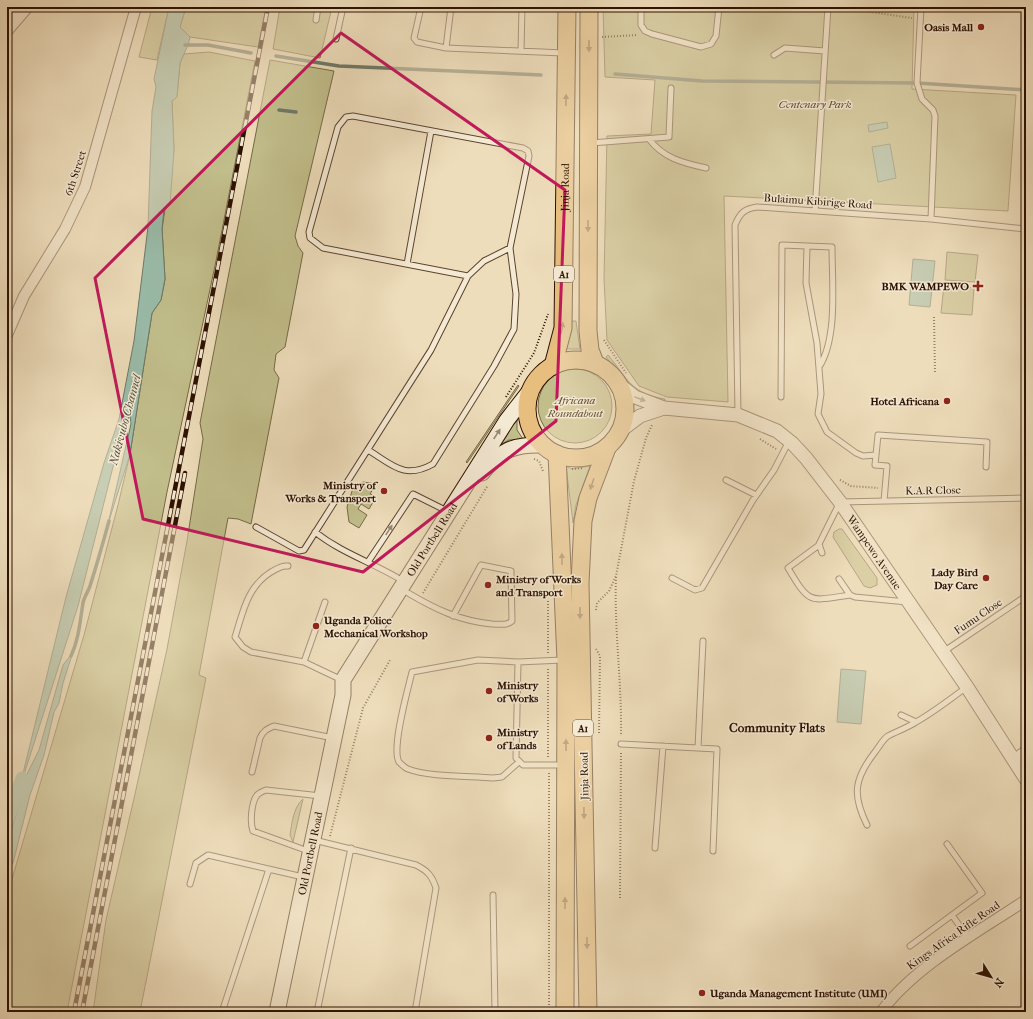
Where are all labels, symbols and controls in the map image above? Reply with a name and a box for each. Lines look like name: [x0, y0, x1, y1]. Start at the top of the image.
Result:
place label: Oasis Mall: [924, 21, 974, 34]
marker: Oasis Mall: [976, 22, 986, 32]
one-way arrow: [586, 40, 592, 53]
one-way arrow: [563, 93, 569, 106]
park label: Centenary Park: [778, 98, 852, 111]
street label: 6th Street: [62, 149, 89, 198]
street label: Jinja Road: [558, 162, 572, 213]
street label: Bulaimu Kibirige Road: [763, 191, 874, 212]
one-way arrow: [585, 220, 591, 233]
road number: A1: [554, 266, 574, 282]
place label: BMK WAMPEWO: [882, 280, 969, 293]
marker: BMK WAMPEWO: [972, 280, 984, 292]
one-way arrow: [559, 322, 565, 334]
water label: Nakivubo Channel: [106, 371, 144, 468]
park label: Africana Roundabout: [546, 394, 603, 420]
place label: Hotel Africana: [870, 395, 940, 408]
one-way arrow: [635, 396, 647, 402]
marker: Hotel Africana: [942, 396, 952, 406]
one-way arrow: [494, 428, 501, 440]
place label: Ministry of Works & Transport: [284, 479, 378, 505]
one-way arrow: [589, 479, 595, 491]
street label: K.A.R Close: [905, 484, 962, 497]
marker: Ministry of Works & Transport: [379, 486, 389, 496]
street label: Old Portbell Road: [404, 500, 461, 579]
street label: Wampewo Avenue: [844, 512, 904, 593]
one-way arrow: [386, 524, 393, 536]
one-way arrow: [559, 552, 565, 565]
place label: Lady Bird Day Care: [931, 566, 979, 592]
place label: Ministry of Works and Transport: [495, 573, 581, 599]
marker: Lady Bird Day Care: [981, 573, 991, 583]
marker: Ministry of Works and Transport: [483, 580, 493, 590]
street label: Fumu Close: [952, 595, 1005, 637]
one-way arrow: [577, 607, 584, 619]
place label: Uganda Police Mechanical Workshop: [323, 614, 428, 640]
marker: Uganda Police Mechanical Workshop: [311, 621, 321, 631]
place label: Ministry of Works: [496, 679, 540, 705]
marker: Ministry of Works: [484, 686, 494, 696]
road number: A1: [573, 720, 593, 736]
district label: Community Flats: [729, 720, 825, 736]
place label: Ministry of Lands: [496, 726, 540, 752]
marker: Ministry of Lands: [484, 733, 494, 743]
one-way arrow: [563, 738, 569, 751]
street label: Jinja Road: [578, 751, 591, 801]
one-way arrow: [581, 807, 587, 820]
street label: Old Portbell Road: [296, 810, 326, 896]
one-way arrow: [562, 896, 568, 909]
street label: Kings Africa Rifle Road: [904, 898, 1003, 972]
one-way arrow: [584, 937, 590, 950]
north arrow: [971, 957, 1011, 997]
text: N: [990, 975, 1006, 990]
place label: Uganda Management Institute (UMI): [709, 987, 887, 1000]
marker: Uganda Management Institute (UMI): [697, 988, 707, 998]

